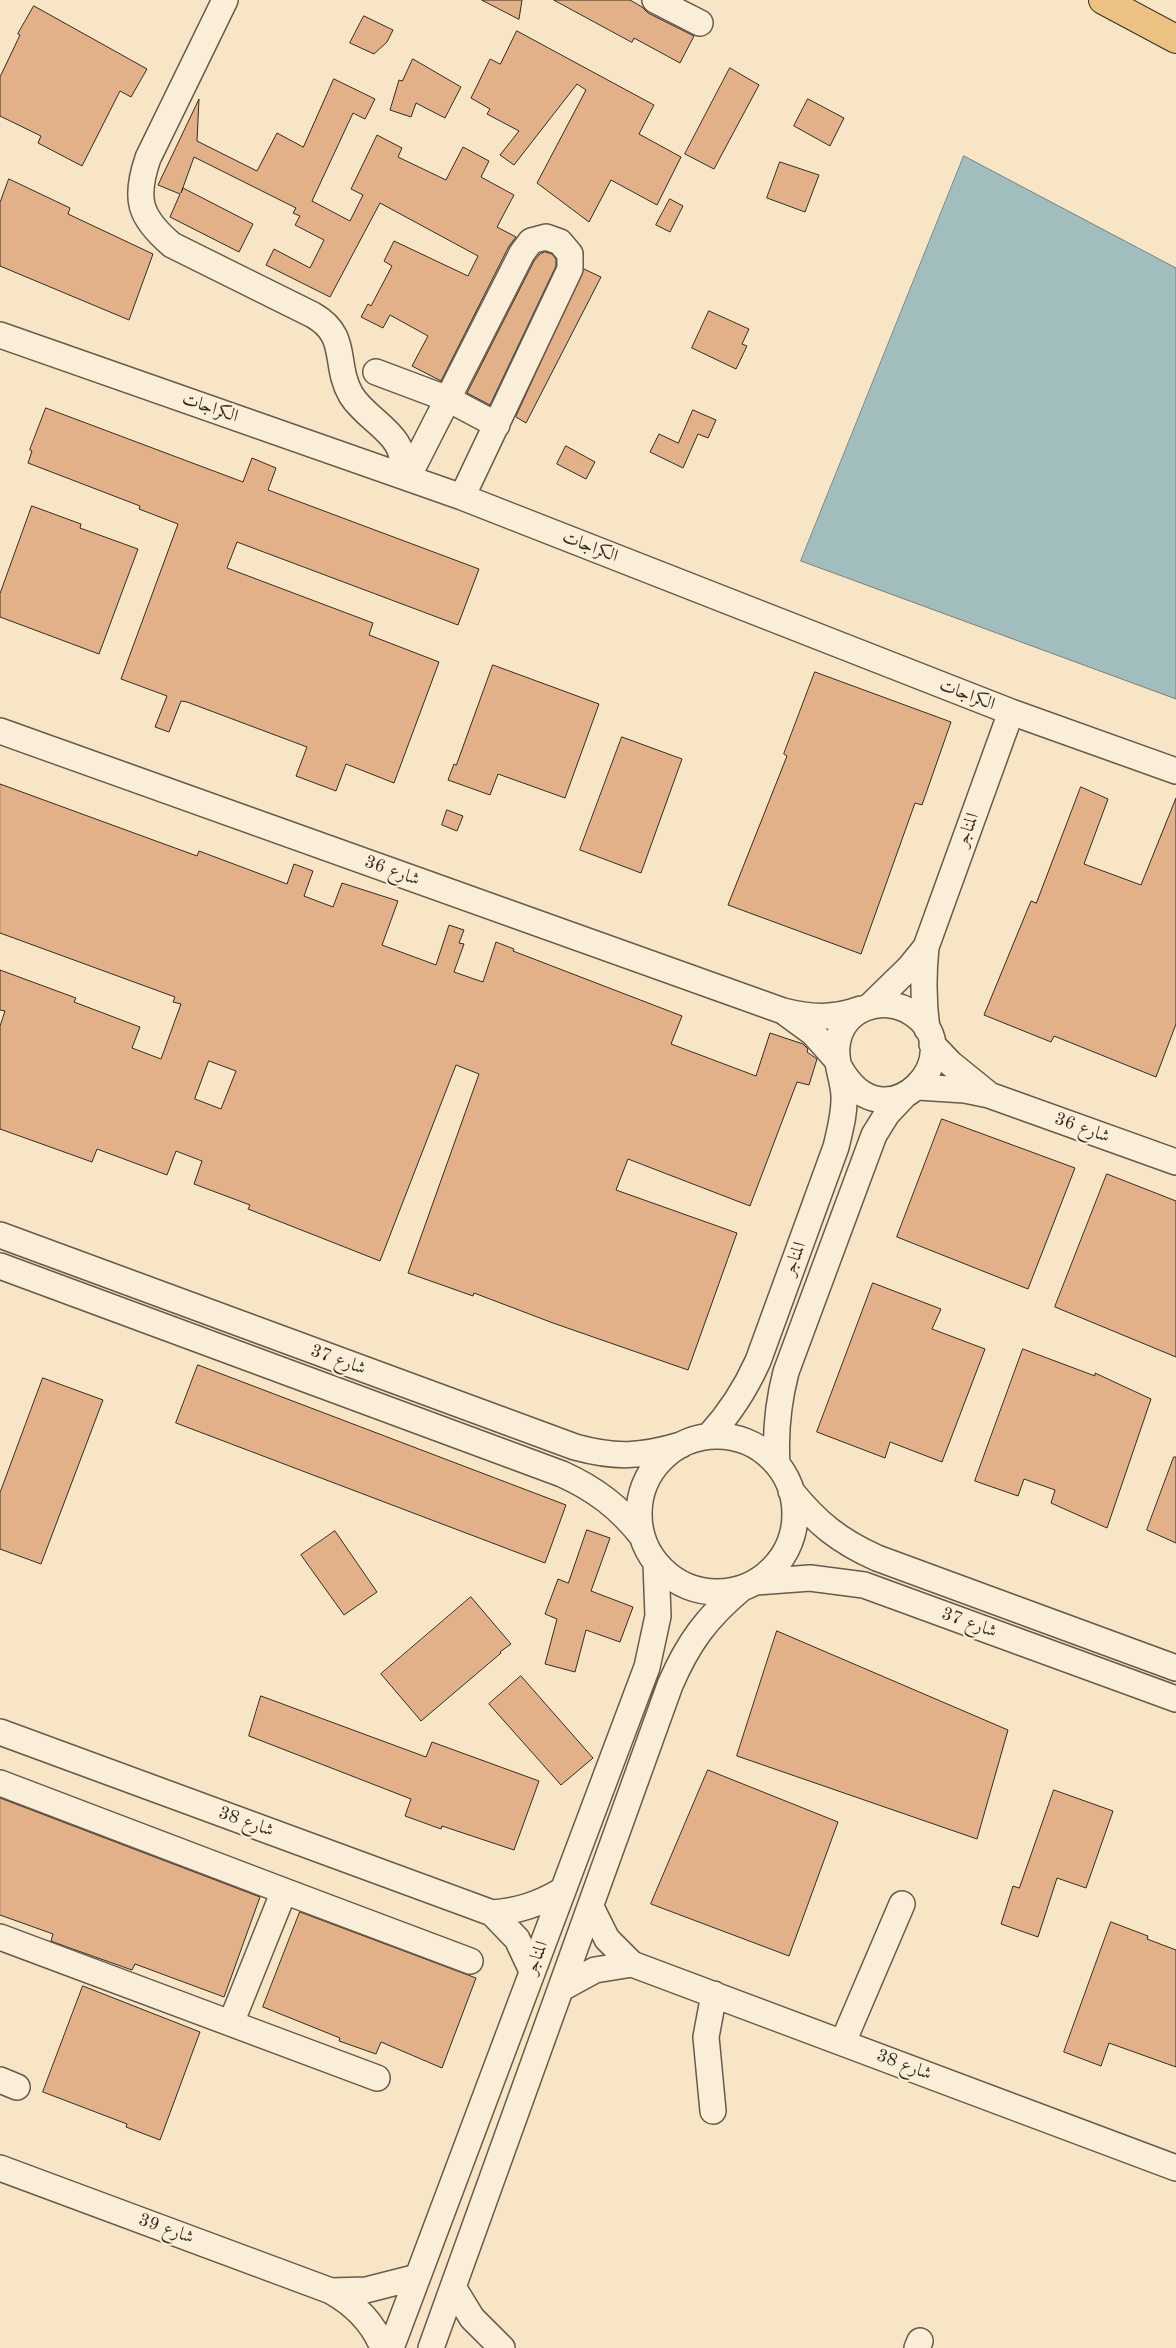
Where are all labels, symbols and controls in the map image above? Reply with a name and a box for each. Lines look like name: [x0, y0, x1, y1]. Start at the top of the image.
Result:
street label: الكراجات: [179, 388, 241, 428]
street label: الكراجات: [559, 527, 621, 567]
street label: الكراجات: [936, 675, 998, 715]
street label: المناجر: [952, 810, 984, 850]
street label: شارع 36: [361, 851, 423, 891]
street label: شارع 36: [1051, 1108, 1113, 1148]
street label: المناجر: [779, 1239, 811, 1279]
street label: شارع 37: [307, 1340, 369, 1380]
street label: شارع 37: [938, 1603, 1000, 1643]
street label: شارع 38: [215, 1802, 277, 1842]
street label: المناجر: [521, 1938, 553, 1978]
street label: شارع 38: [873, 2045, 935, 2085]
street label: شارع 39: [135, 2209, 197, 2249]

